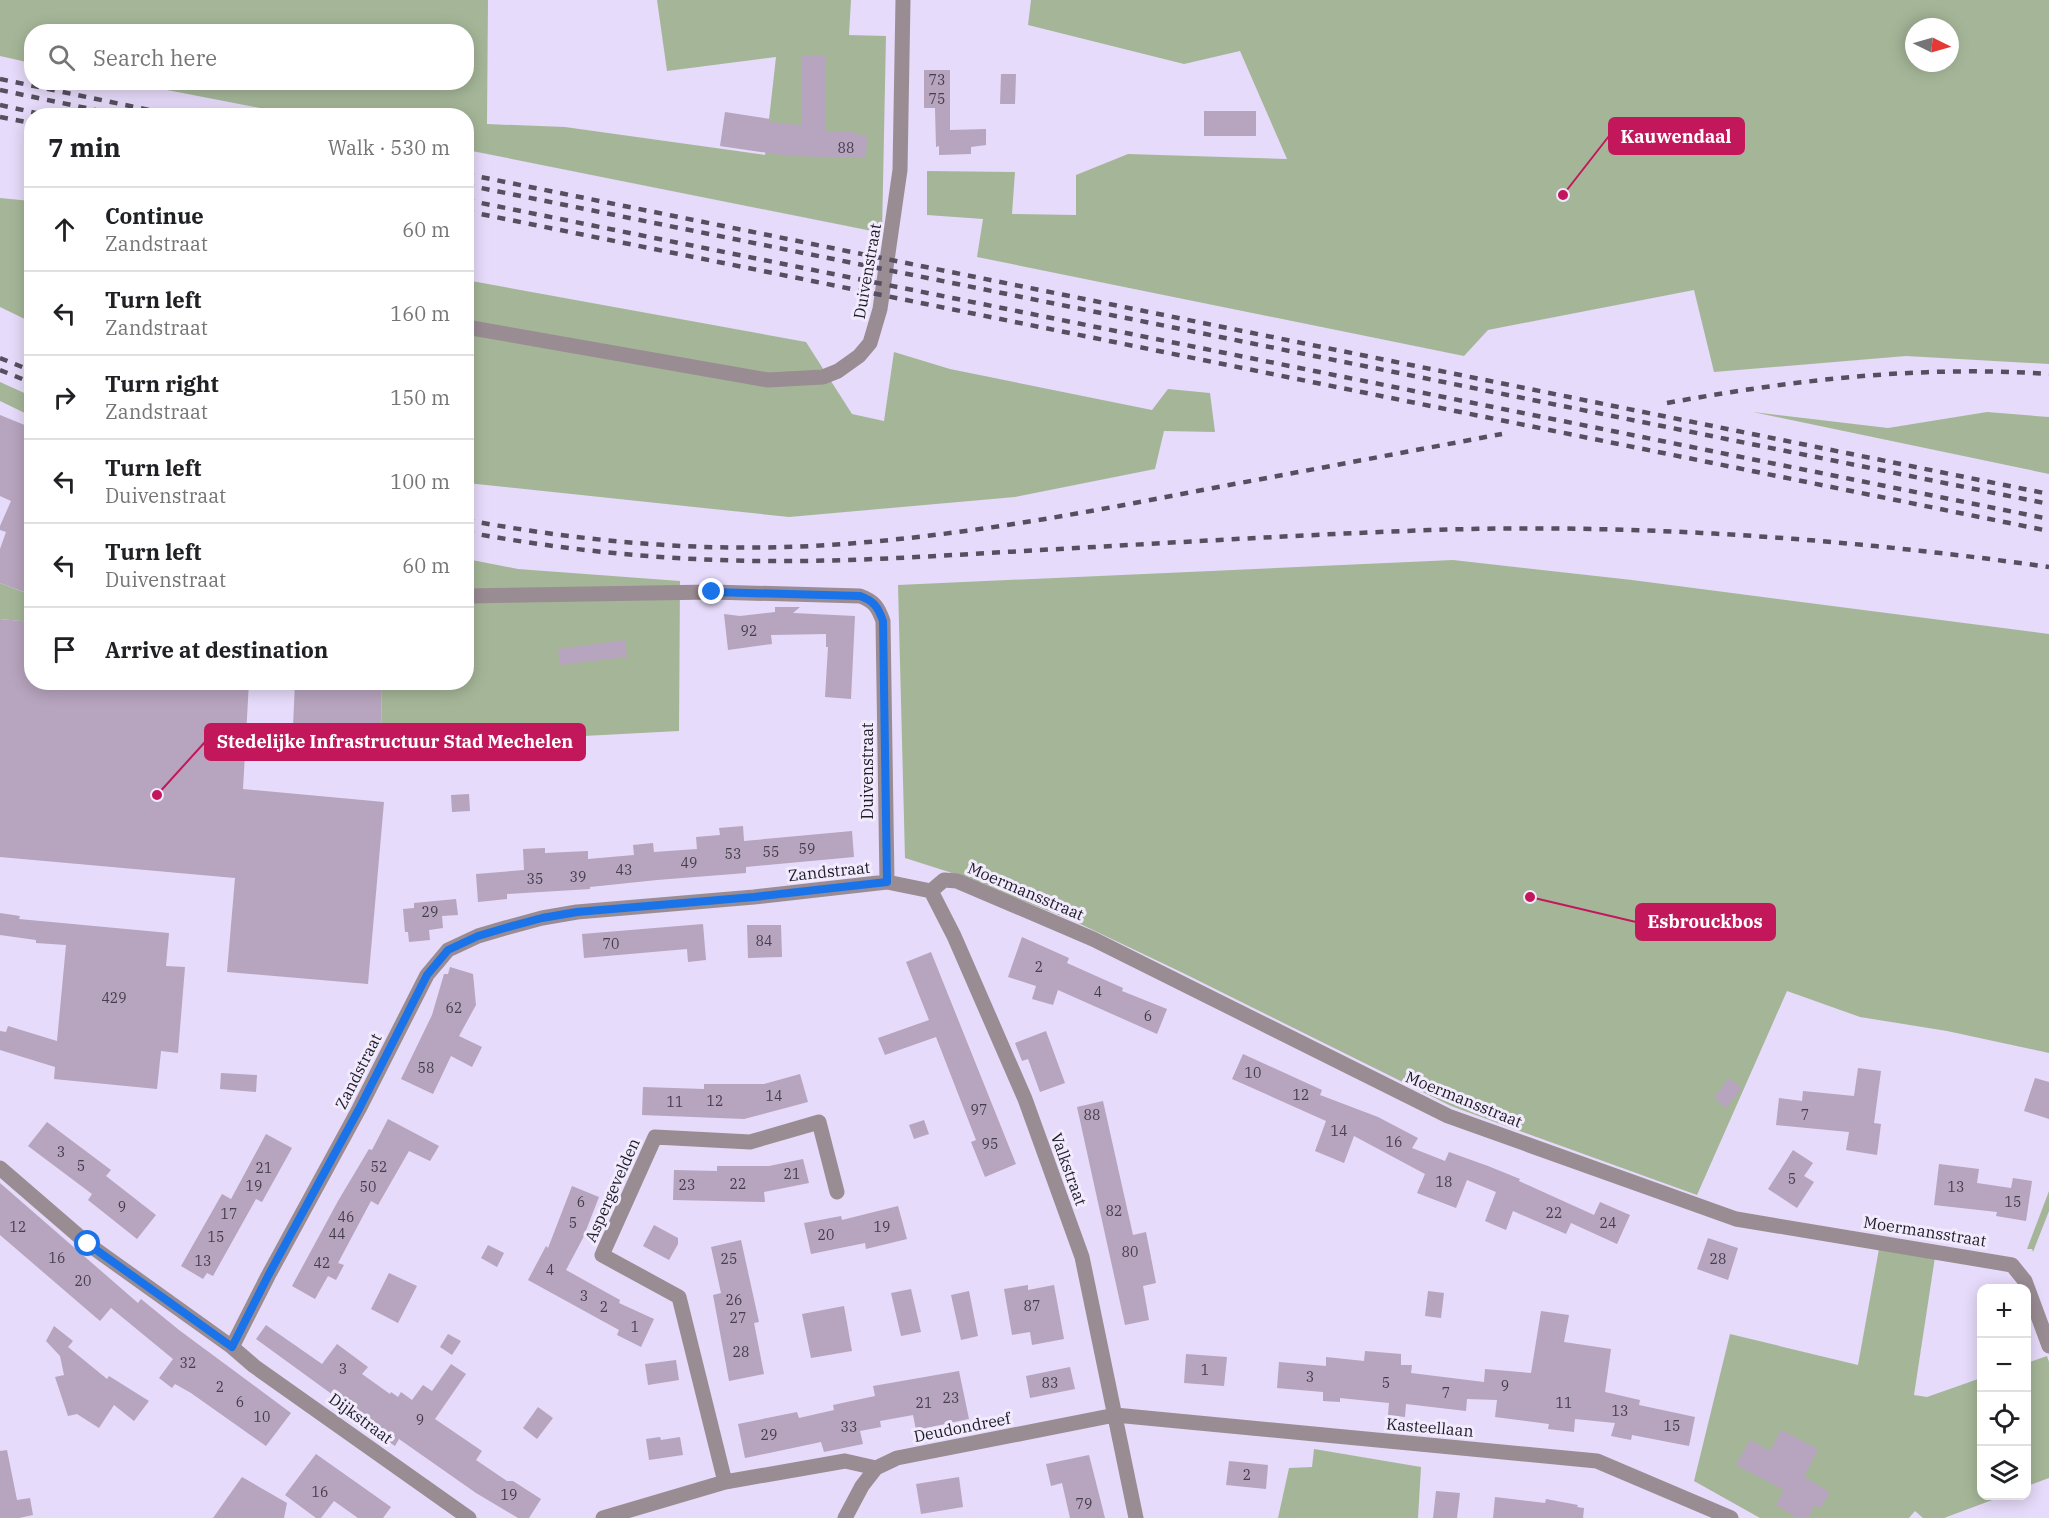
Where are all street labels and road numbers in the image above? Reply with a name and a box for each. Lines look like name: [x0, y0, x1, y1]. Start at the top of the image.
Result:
street label: Duivenstraat: [849, 221, 885, 320]
street label: Duivenstraat: [857, 722, 877, 819]
street label: Zandstraat: [787, 857, 871, 885]
street label: Moermansstraat: [965, 858, 1087, 925]
street label: Zandstraat: [330, 1029, 386, 1112]
street label: Moermansstraat: [1403, 1066, 1526, 1132]
street label: Valkstraat: [1047, 1130, 1091, 1208]
street label: Aspergevelden: [580, 1135, 644, 1245]
street label: Moermansstraat: [1862, 1211, 1988, 1251]
street label: Dijkstraat: [325, 1388, 397, 1448]
street label: Deudondreef: [912, 1408, 1014, 1446]
street label: Kasteellaan: [1385, 1413, 1475, 1441]

